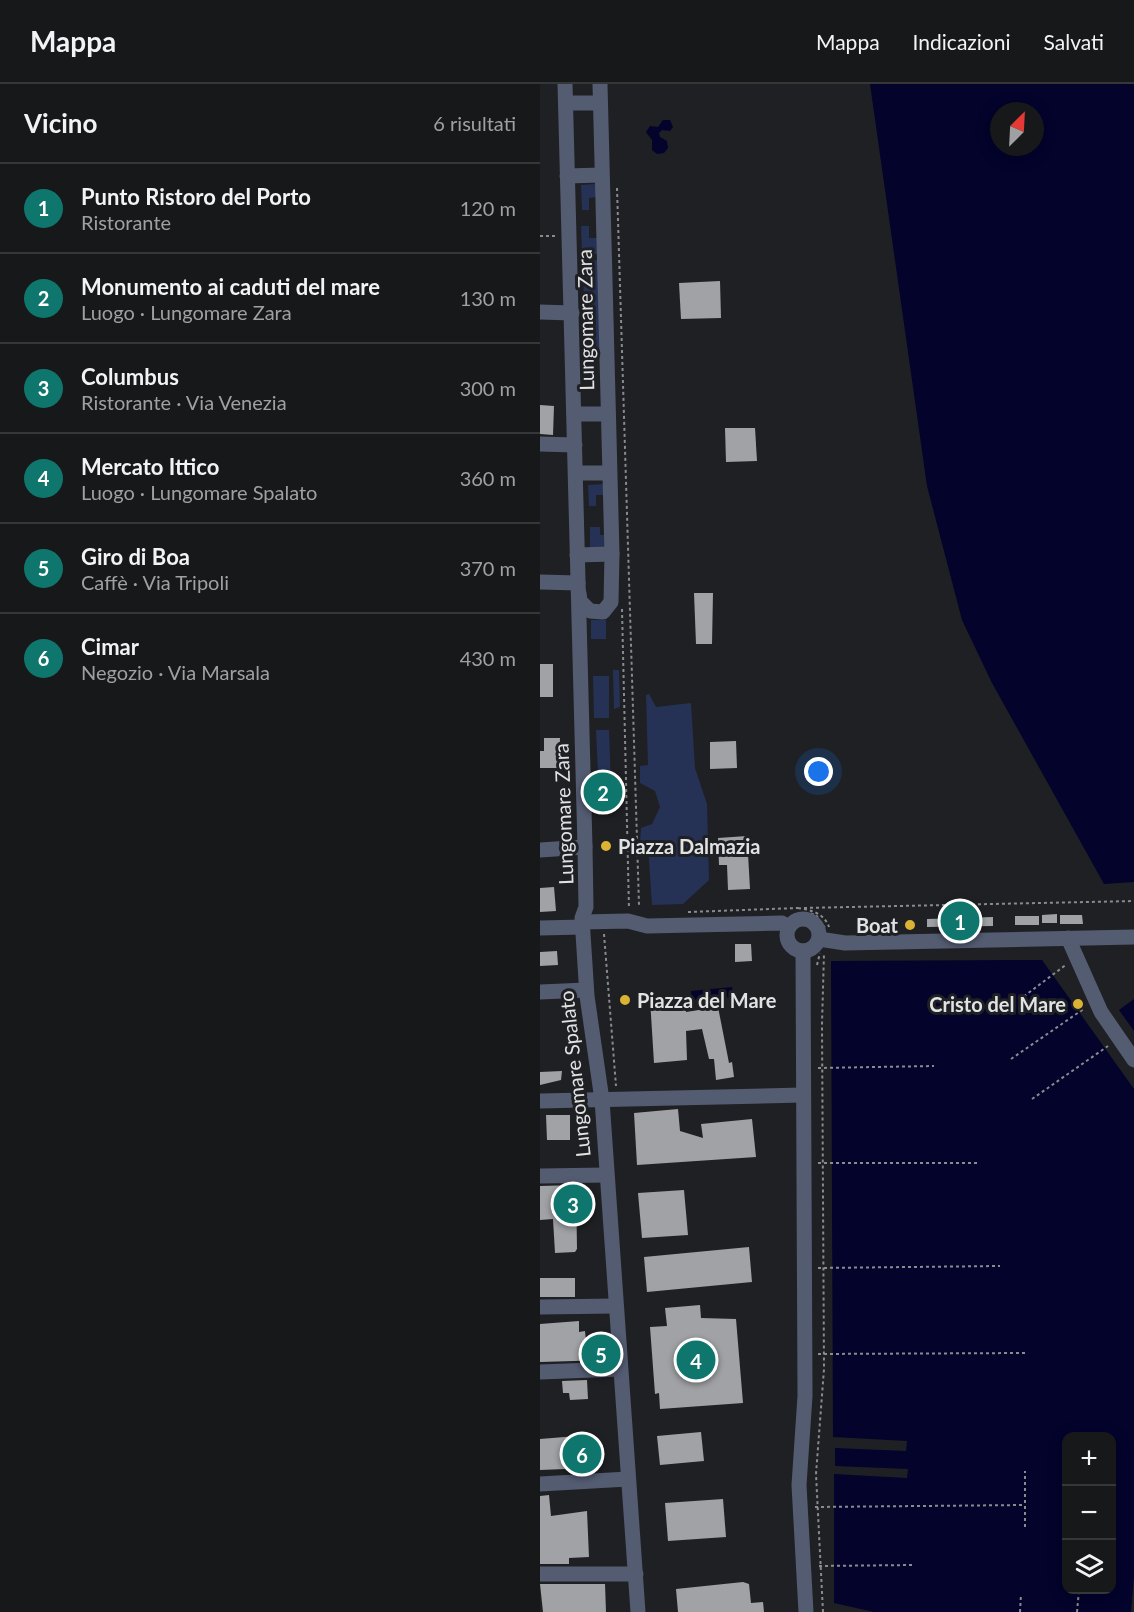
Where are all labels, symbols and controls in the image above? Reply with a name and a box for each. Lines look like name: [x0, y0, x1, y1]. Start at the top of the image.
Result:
text: Mappa: [30, 24, 116, 58]
text: Mappa: [816, 29, 880, 54]
text: Indicazioni: [913, 29, 1011, 54]
text: Salvati: [1044, 29, 1104, 54]
north arrow: [990, 102, 1044, 156]
text: Vicino: [24, 107, 97, 139]
text: 6 risultati: [433, 111, 516, 135]
text: Punto Ristoro del Porto: [81, 183, 311, 210]
text: 1: [38, 196, 49, 220]
text: 120 m: [460, 196, 516, 220]
text: Ristorante: [81, 210, 171, 234]
street label: Lungomare Zara: [572, 249, 598, 391]
text: Monumento ai caduti del mare: [81, 273, 380, 300]
text: 2: [38, 286, 49, 310]
text: 130 m: [460, 286, 516, 310]
text: Luogo · Lungomare Zara: [81, 300, 292, 324]
text: Columbus: [81, 363, 179, 390]
text: 3: [38, 376, 49, 400]
text: 300 m: [460, 376, 516, 400]
text: Ristorante · Via Venezia: [81, 390, 287, 414]
text: Mercato Ittico: [81, 453, 219, 480]
text: 4: [38, 466, 49, 490]
text: 360 m: [460, 466, 516, 490]
text: Luogo · Lungomare Spalato: [81, 480, 317, 504]
text: Giro di Boa: [81, 543, 190, 570]
text: 5: [38, 556, 49, 580]
text: 370 m: [460, 556, 516, 580]
text: Caffè · Via Tripoli: [81, 570, 229, 594]
text: Cimar: [81, 633, 139, 660]
text: 6: [38, 646, 49, 670]
text: 430 m: [460, 646, 516, 670]
text: Negozio · Via Marsala: [81, 660, 270, 684]
street label: Lungomare Zara: [549, 743, 577, 885]
your location: [804, 757, 833, 786]
pin: 2: [584, 770, 622, 814]
place label: Piazza Dalmazia: [618, 834, 760, 858]
marker: Piazza Dalmazia: [599, 839, 613, 853]
pin: 1: [940, 898, 980, 944]
place label: Boat: [856, 913, 899, 937]
marker: Boat: [903, 918, 917, 932]
place label: Piazza del Mare: [637, 988, 777, 1012]
street label: Lungomare Spalato: [553, 990, 595, 1158]
place label: Cristo del Mare: [929, 992, 1066, 1016]
marker: Piazza del Mare: [618, 993, 632, 1007]
marker: Cristo del Mare: [1071, 997, 1085, 1011]
pin: 3: [554, 1182, 592, 1226]
pin: 5: [582, 1332, 620, 1376]
pin: 4: [676, 1338, 716, 1382]
pin: 6: [562, 1432, 602, 1476]
map controls: [1062, 1432, 1116, 1594]
button: +: [1062, 1432, 1116, 1486]
button: −: [1062, 1486, 1116, 1540]
button: layers: [1062, 1540, 1116, 1594]

